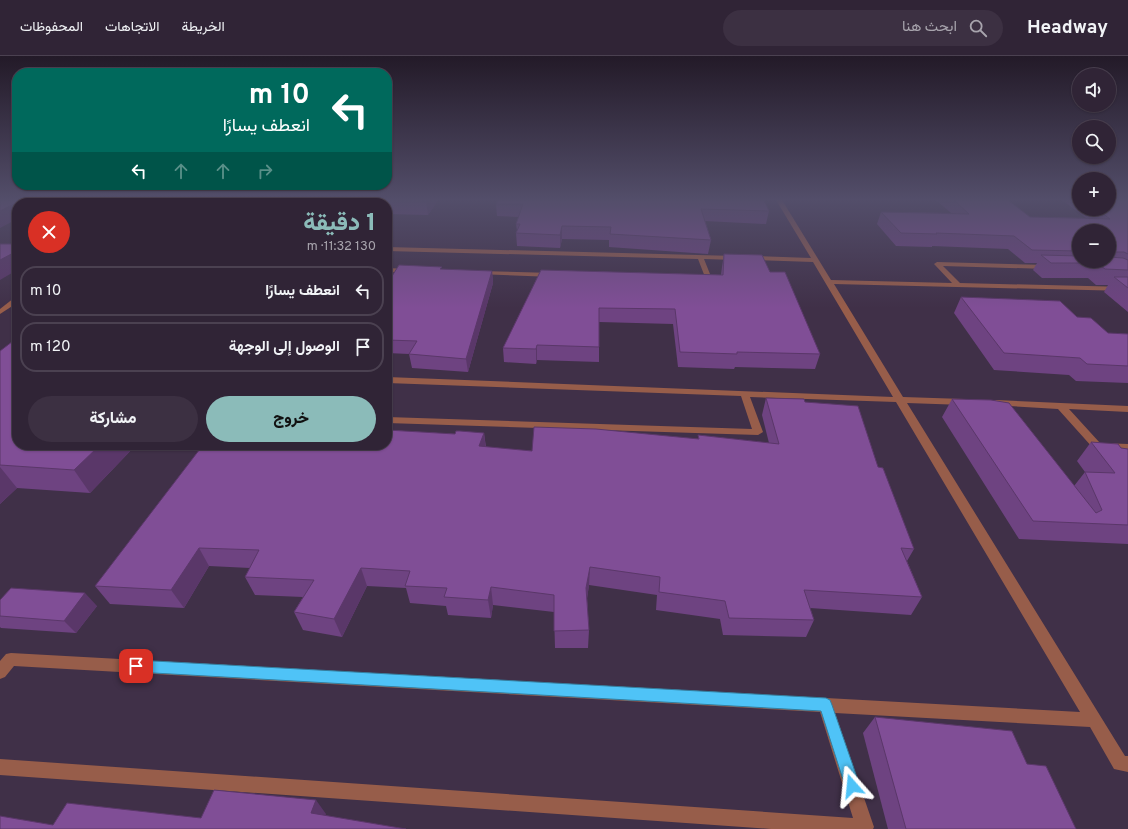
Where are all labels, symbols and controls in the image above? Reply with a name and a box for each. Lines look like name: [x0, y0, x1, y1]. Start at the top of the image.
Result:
search box: [723, 10, 1003, 46]
text: Headway: [1027, 16, 1108, 40]
icon: search: [967, 17, 989, 39]
text: ابحث هنا: [902, 18, 957, 37]
text: المحفوظات: [20, 19, 83, 36]
text: الاتجاهات: [105, 19, 159, 36]
text: الخريطة: [181, 19, 225, 36]
map controls: [1072, 68, 1116, 268]
button: sound: [1072, 68, 1116, 112]
text: 10 m: [249, 78, 310, 114]
icon: left: [324, 84, 376, 136]
text: انعطف يسارًا: [223, 115, 310, 138]
button: search: [1072, 120, 1116, 164]
icon: left: [128, 160, 150, 182]
icon: ahead: [170, 160, 192, 182]
icon: ahead: [212, 160, 234, 182]
icon: right: [254, 160, 276, 182]
button: +: [1072, 172, 1116, 216]
text: 1 دقيقة: [303, 209, 376, 239]
button: close: [28, 211, 70, 253]
button: −: [1072, 224, 1116, 268]
text: 130 m · 11:32: [307, 239, 376, 255]
icon: left: [352, 280, 374, 302]
text: 10 m: [30, 282, 61, 301]
text: انعطف يسارًا: [265, 282, 340, 301]
icon: arrive: [352, 336, 374, 358]
text: 120 m: [30, 338, 71, 357]
text: الوصول إلى الوجهة: [229, 338, 340, 357]
button: مشاركة: [28, 396, 198, 442]
button: خروج: [206, 396, 376, 442]
pin: [119, 649, 153, 683]
icon: arrive: [125, 655, 147, 677]
position arrow: [831, 765, 873, 807]

